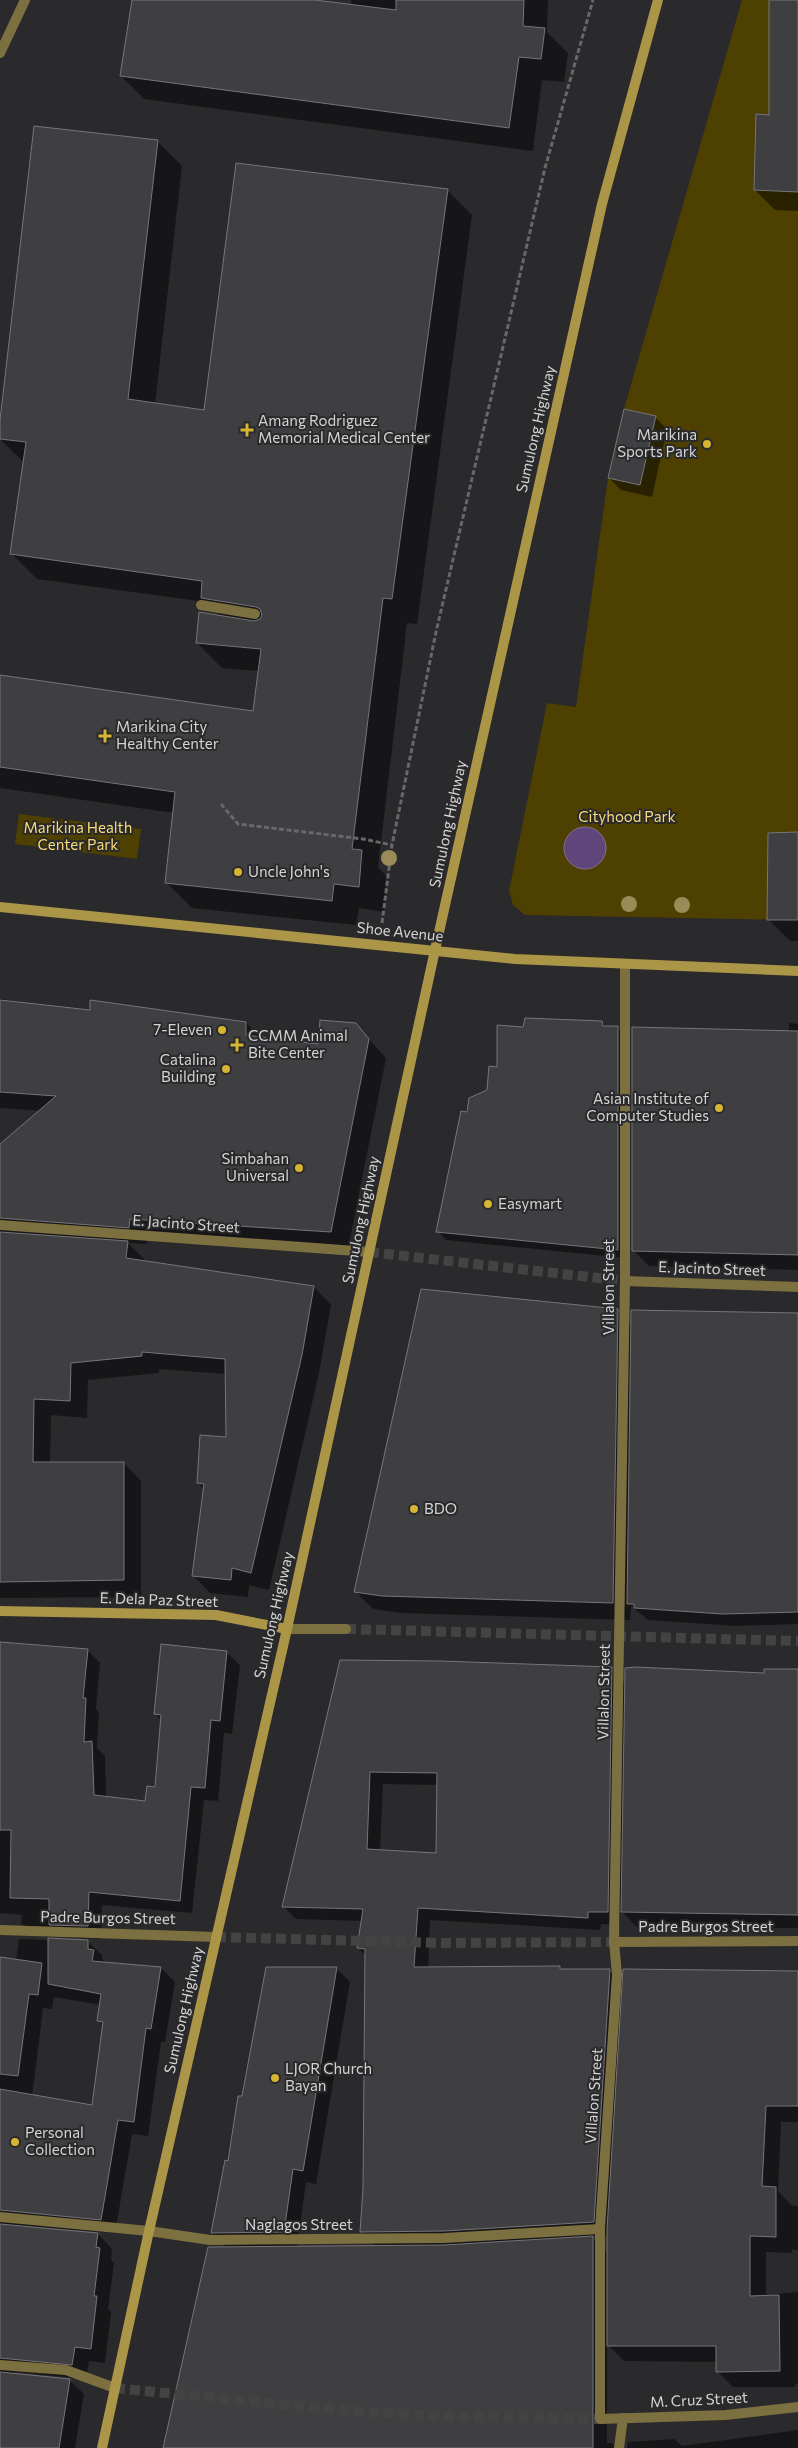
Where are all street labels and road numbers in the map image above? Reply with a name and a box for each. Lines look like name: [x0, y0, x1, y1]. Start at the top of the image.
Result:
street label: Sumulong Highway: [512, 363, 558, 494]
street label: Sumulong Highway: [425, 758, 469, 889]
street label: Shoe Avenue: [356, 917, 444, 945]
street label: Sumulong Highway: [338, 1154, 382, 1285]
street label: E. Jacinto Street: [132, 1210, 240, 1236]
street label: Villalon Street: [599, 1239, 617, 1335]
street label: E. Jacinto Street: [658, 1257, 766, 1279]
street label: Sumulong Highway: [250, 1549, 296, 1680]
street label: E. Dela Paz Street: [99, 1588, 219, 1610]
street label: Villalon Street: [593, 1644, 613, 1740]
street label: Padre Burgos Street: [40, 1907, 176, 1927]
street label: Padre Burgos Street: [638, 1917, 774, 1935]
street label: Sumulong Highway: [160, 1944, 206, 2075]
street label: Villalon Street: [581, 2047, 605, 2145]
street label: Naglagos Street: [245, 2215, 353, 2233]
street label: M. Cruz Street: [649, 2387, 748, 2411]

